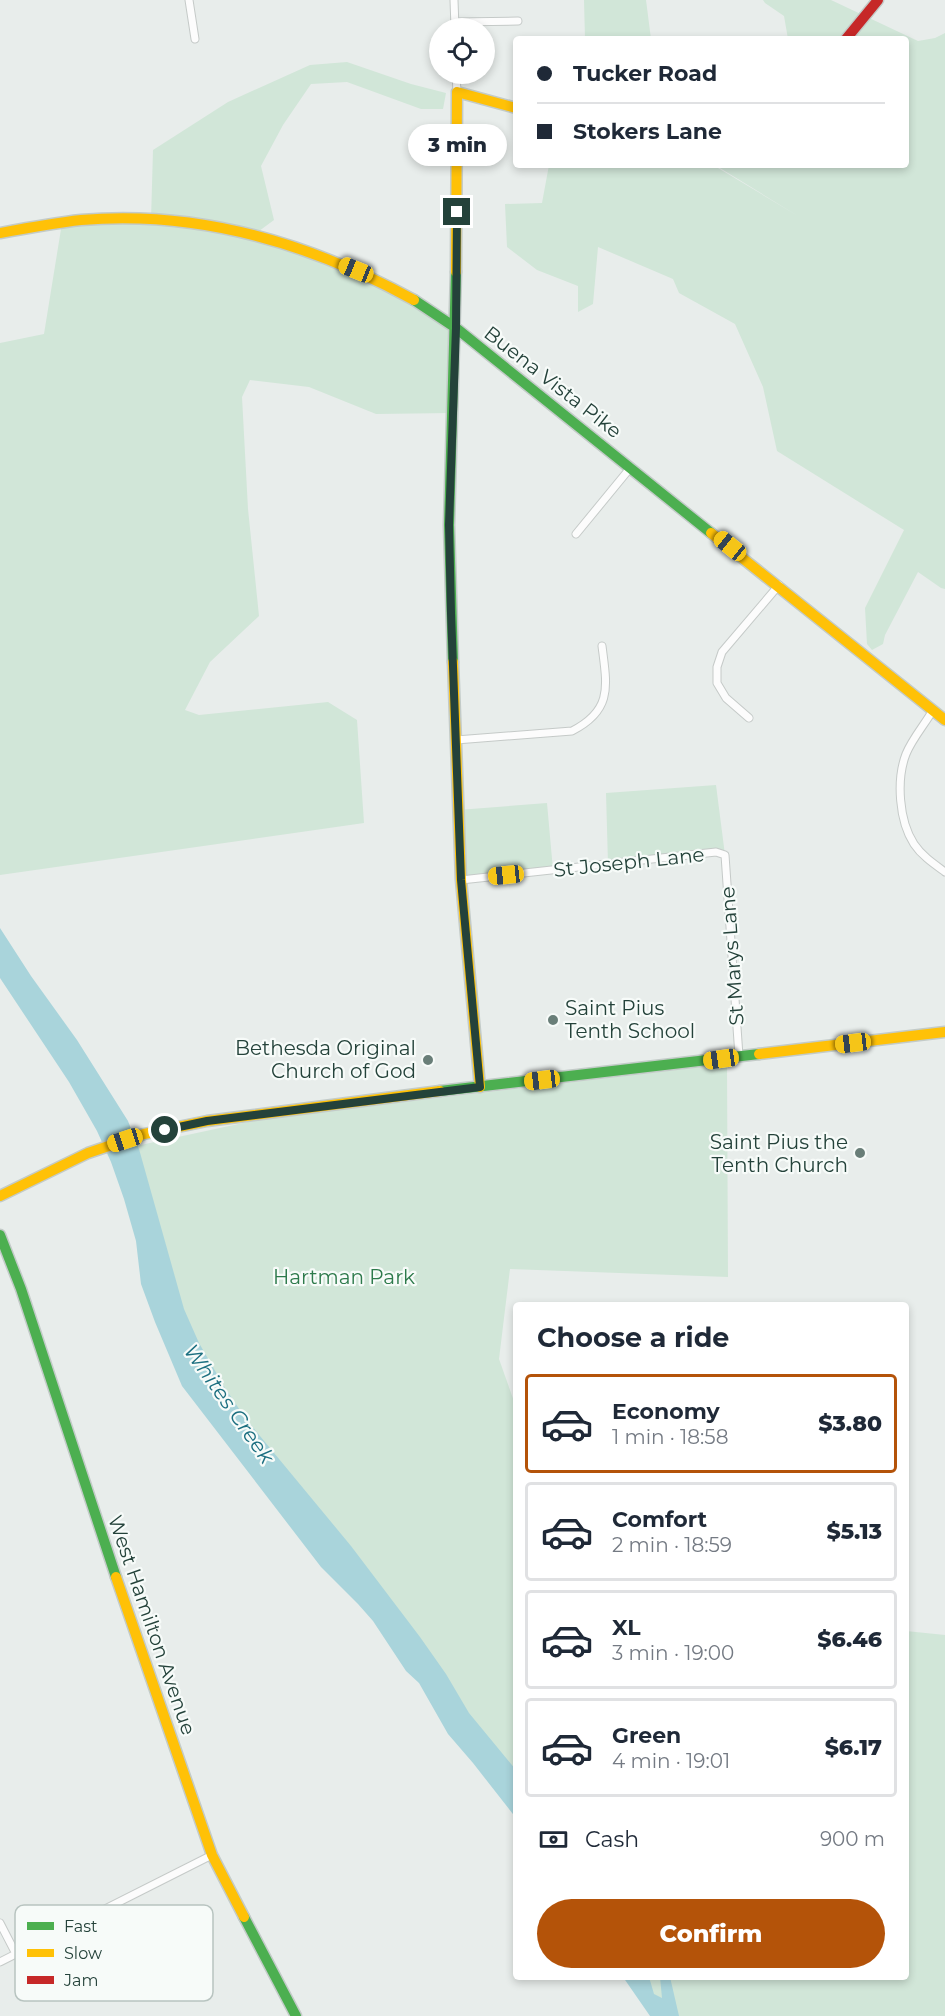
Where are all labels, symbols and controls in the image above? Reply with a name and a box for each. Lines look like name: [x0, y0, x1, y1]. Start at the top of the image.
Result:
map controls: [429, 18, 495, 84]
button: locate: [429, 18, 495, 84]
text: Tucker Road: [573, 60, 717, 87]
text: Stokers Lane: [573, 118, 722, 145]
callout: 3 min: [408, 125, 506, 167]
text: 3 min: [428, 133, 487, 157]
route end: [443, 198, 470, 225]
car: [336, 255, 376, 285]
street label: Buena Vista Pike: [479, 321, 627, 443]
car: [710, 528, 750, 564]
street label: St Joseph Lane: [552, 842, 706, 882]
car: [487, 864, 525, 886]
street label: St Marys Lane: [715, 886, 749, 1026]
place label: Saint Pius Tenth School: [565, 996, 695, 1043]
marker: Saint Pius Tenth School: [546, 1013, 560, 1027]
car: [834, 1032, 872, 1054]
place label: Bethesda Original Church of God: [235, 1036, 416, 1083]
car: [702, 1048, 740, 1070]
marker: Bethesda Original Church of God: [421, 1053, 435, 1067]
car: [523, 1069, 561, 1091]
route start: [151, 1116, 178, 1143]
car: [105, 1126, 145, 1154]
place label: Saint Pius the Tenth Church: [710, 1130, 848, 1177]
marker: Saint Pius the Tenth Church: [853, 1146, 867, 1160]
park label: Hartman Park: [273, 1265, 415, 1289]
text: Choose a ride: [537, 1321, 729, 1354]
water label: Whites Creek: [179, 1339, 281, 1469]
icon: car: [540, 1397, 594, 1451]
text: Economy: [612, 1398, 720, 1425]
text: $3.80: [818, 1410, 882, 1437]
text: 1 min · 18:58: [612, 1425, 728, 1449]
icon: car: [540, 1505, 594, 1559]
text: Comfort: [612, 1506, 707, 1533]
street label: West Hamilton Avenue: [103, 1512, 201, 1738]
text: $5.13: [826, 1518, 882, 1545]
text: 2 min · 18:59: [612, 1533, 732, 1557]
icon: car: [540, 1613, 594, 1667]
text: XL: [612, 1614, 641, 1641]
text: $6.46: [817, 1626, 882, 1653]
text: 3 min · 19:00: [612, 1641, 734, 1665]
icon: car: [540, 1721, 594, 1775]
text: Green: [612, 1722, 681, 1749]
text: $6.17: [825, 1734, 882, 1761]
text: 4 min · 19:01: [612, 1749, 730, 1773]
icon: cash: [537, 1823, 570, 1856]
text: Cash: [585, 1826, 639, 1853]
text: 900 m: [820, 1827, 885, 1851]
button: Confirm: [537, 1899, 885, 1968]
legend: [15, 1905, 213, 2001]
text: Fast: [64, 1917, 98, 1936]
text: Slow: [64, 1944, 102, 1963]
text: Jam: [63, 1971, 98, 1990]

